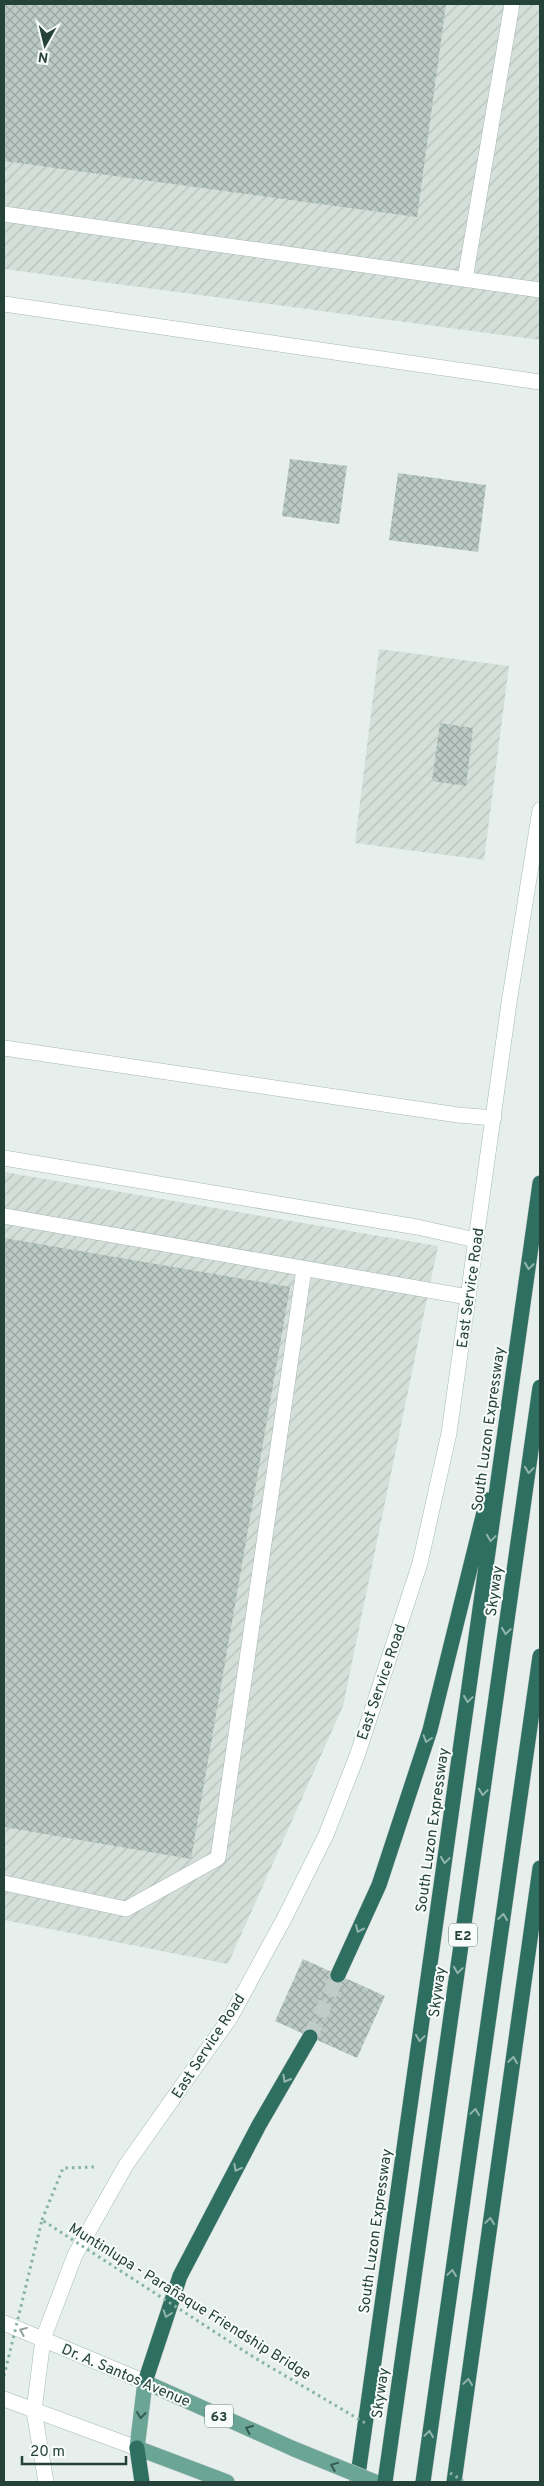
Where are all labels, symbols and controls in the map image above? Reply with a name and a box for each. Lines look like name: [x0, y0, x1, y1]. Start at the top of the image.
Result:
north arrow: [20, 20, 70, 70]
text: N: [37, 47, 50, 66]
street label: East Service Road: [454, 1227, 489, 1350]
one-way arrow: [524, 1261, 534, 1270]
street label: South Luzon Expressway: [469, 1345, 510, 1513]
one-way arrow: [524, 1467, 535, 1475]
one-way arrow: [486, 1534, 496, 1542]
street label: Skyway: [483, 1565, 508, 1618]
street label: East Service Road: [354, 1622, 411, 1743]
one-way arrow: [501, 1628, 512, 1636]
one-way arrow: [463, 1695, 474, 1703]
one-way arrow: [423, 1735, 433, 1743]
street label: South Luzon Expressway: [413, 1746, 454, 1914]
one-way arrow: [478, 1788, 489, 1796]
one-way arrow: [440, 1856, 451, 1864]
one-way arrow: [497, 1912, 508, 1920]
one-way arrow: [355, 1924, 365, 1933]
road number: E2: [449, 1924, 477, 1946]
street label: Skyway: [426, 1966, 451, 2019]
one-way arrow: [453, 1966, 463, 1975]
street label: East Service Road: [168, 1991, 250, 2103]
one-way arrow: [415, 2034, 426, 2042]
one-way arrow: [507, 2056, 518, 2064]
one-way arrow: [282, 2074, 292, 2083]
one-way arrow: [470, 2108, 480, 2117]
street label: South Luzon Expressway: [356, 2147, 397, 2315]
one-way arrow: [233, 2163, 243, 2172]
one-way arrow: [484, 2217, 495, 2225]
street label: Muntinlupa - Parañaque Friendship Bridge: [65, 2219, 314, 2385]
one-way arrow: [447, 2269, 457, 2277]
one-way arrow: [163, 2310, 173, 2318]
one-way arrow: [19, 2327, 28, 2337]
street label: Dr. A. Santos Avenue: [58, 2341, 193, 2412]
street label: Skyway: [369, 2367, 394, 2420]
one-way arrow: [462, 2378, 473, 2386]
road number: 63: [205, 2404, 233, 2428]
one-way arrow: [136, 2411, 147, 2419]
one-way arrow: [245, 2425, 254, 2435]
one-way arrow: [424, 2430, 434, 2438]
scale bar: [22, 2434, 126, 2466]
text: 20 m: [30, 2443, 65, 2462]
one-way arrow: [330, 2461, 339, 2472]

